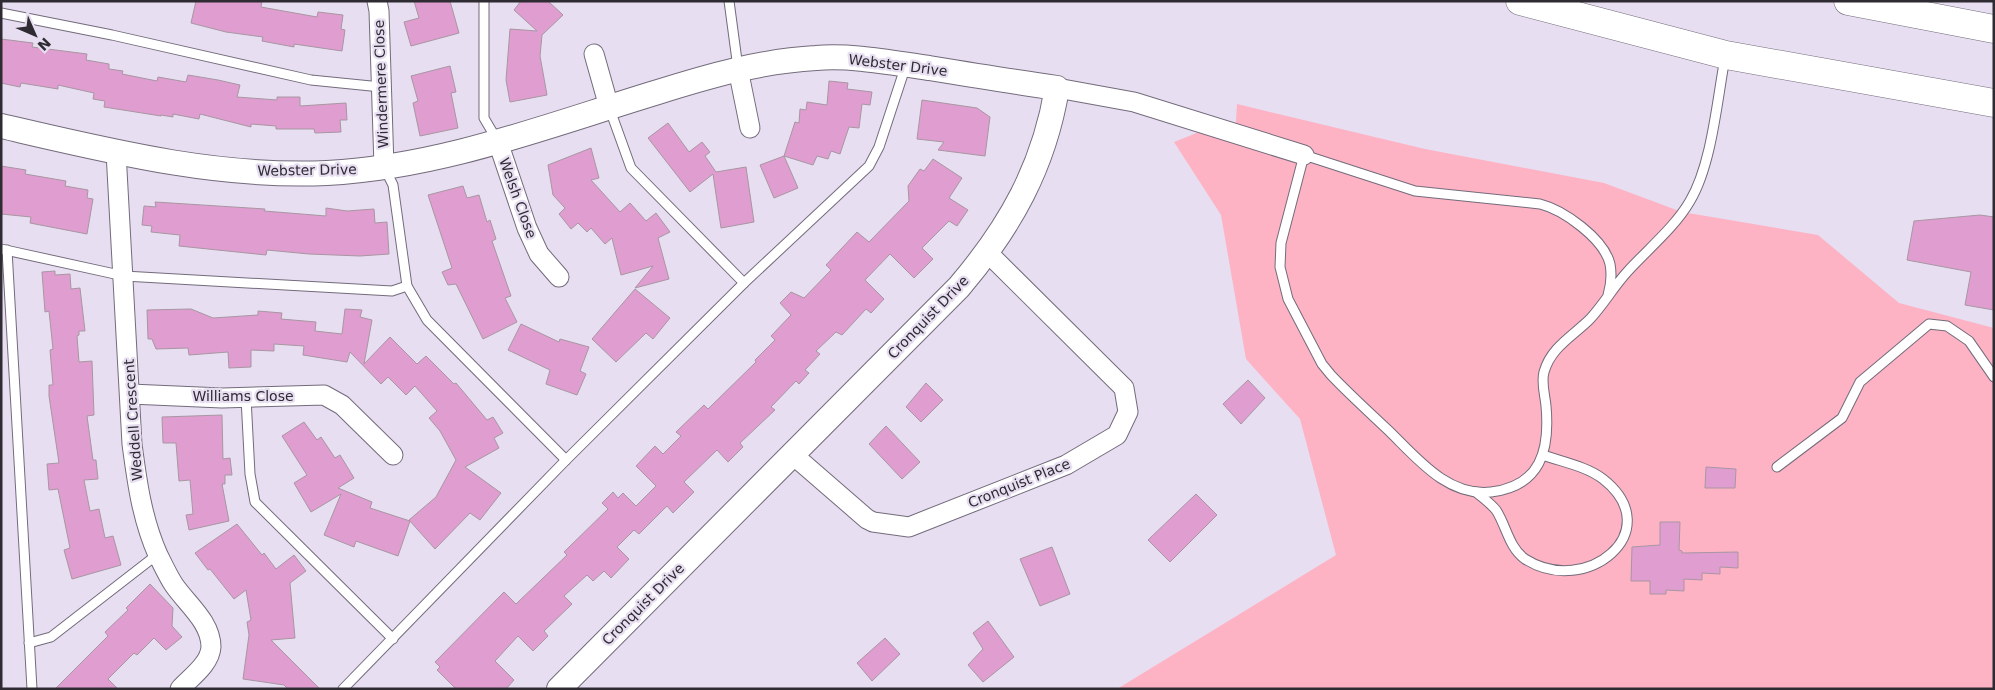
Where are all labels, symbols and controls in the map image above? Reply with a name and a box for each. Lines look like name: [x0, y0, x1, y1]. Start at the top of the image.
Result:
north arrow: [10, 10, 60, 60]
street label: Windermere Close: [371, 20, 391, 148]
text: N: [34, 34, 54, 54]
street label: Webster Drive: [848, 51, 948, 79]
street label: Welsh Close: [496, 156, 540, 240]
street label: Webster Drive: [257, 161, 357, 179]
street label: Cronquist Drive: [884, 272, 972, 362]
street label: Weddell Crescent: [121, 358, 145, 481]
street label: Williams Close: [192, 388, 294, 404]
street label: Cronquist Place: [966, 455, 1072, 511]
street label: Cronquist Drive: [599, 560, 687, 648]

